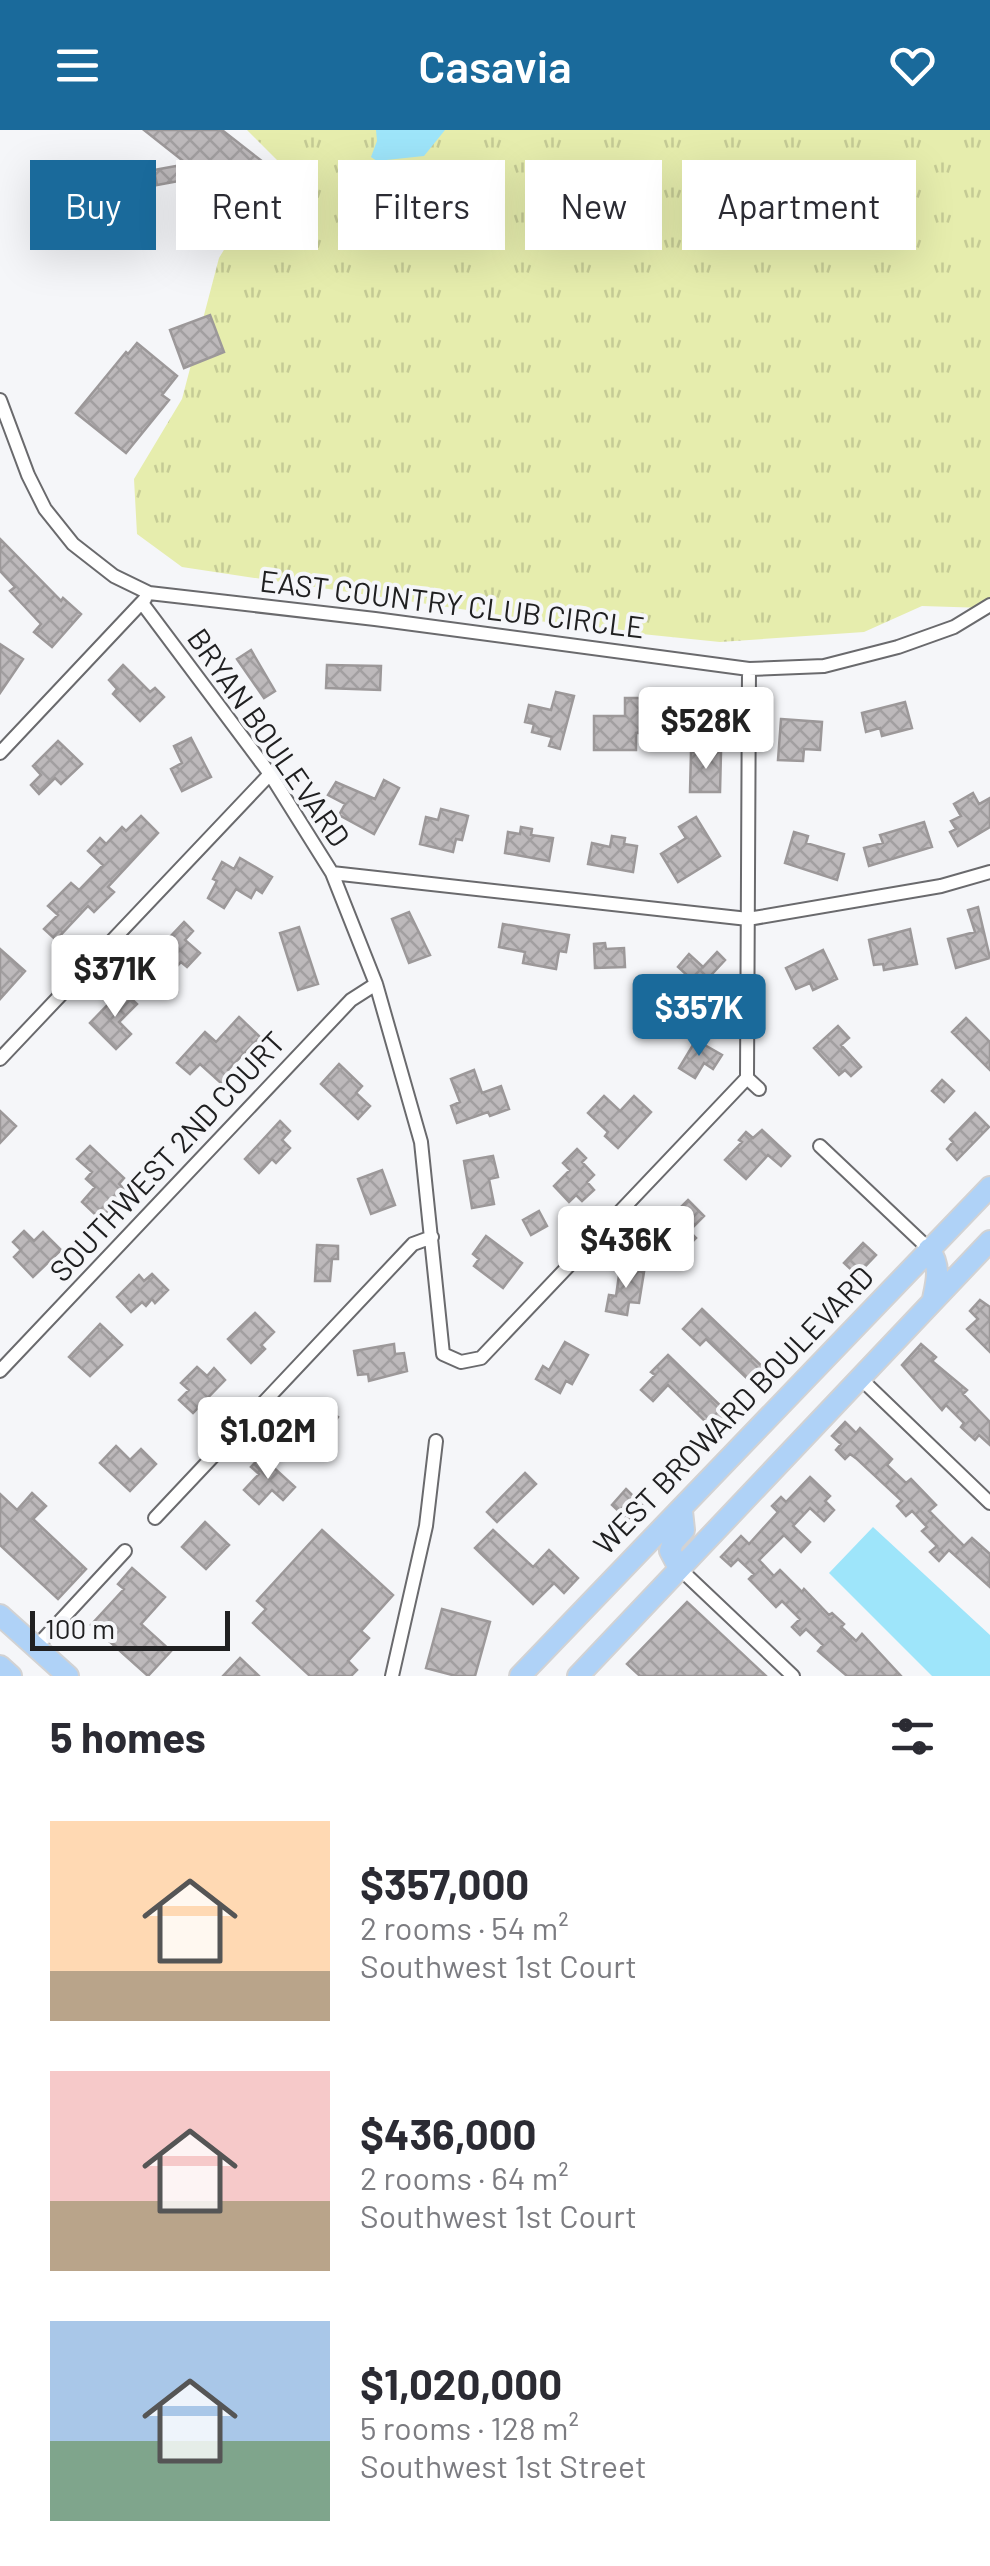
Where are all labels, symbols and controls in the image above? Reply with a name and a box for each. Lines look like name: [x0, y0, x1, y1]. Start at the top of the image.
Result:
icon: menu: [50, 38, 105, 93]
text: Casavia: [418, 38, 572, 92]
icon: heart: [885, 38, 940, 93]
chip: Buy: [30, 160, 156, 250]
chip: Rent: [176, 160, 318, 250]
chip: Filters: [338, 160, 505, 250]
chip: New: [525, 160, 662, 250]
chip: Apartment: [682, 160, 916, 250]
street label: EAST COUNTRY CLUB CIRCLE: [258, 562, 647, 644]
street label: BRYAN BOULEVARD: [181, 621, 358, 853]
pin: $528K: [636, 687, 776, 772]
text: $528K: [661, 700, 751, 738]
pin: $371K: [45, 935, 185, 1020]
text: $371K: [73, 948, 157, 986]
pin: $357K: [629, 974, 769, 1059]
text: $357K: [655, 987, 743, 1025]
street label: SOUTHWEST 2ND COURT: [41, 1023, 292, 1288]
pin: $436K: [556, 1206, 696, 1291]
text: $436K: [580, 1219, 672, 1257]
street label: WEST BROWARD BOULEVARD: [585, 1258, 880, 1561]
pin: $1.02M: [187, 1397, 349, 1482]
text: $1.02M: [220, 1410, 316, 1448]
scale bar: [30, 1606, 230, 1651]
text: 100 m: [45, 1611, 115, 1645]
icon: filters: [885, 1709, 940, 1764]
text: 5 homes: [50, 1711, 206, 1761]
text: $357,000: [360, 1858, 529, 1908]
icon: home: [130, 1861, 250, 1981]
text: 2 rooms · 54 m²: [360, 1908, 569, 1946]
text: Southwest 1st Court: [360, 1946, 637, 1984]
text: $436,000: [360, 2108, 537, 2158]
icon: home: [130, 2111, 250, 2231]
text: 2 rooms · 64 m²: [360, 2158, 569, 2196]
text: Southwest 1st Court: [360, 2196, 637, 2234]
text: $1,020,000: [360, 2358, 562, 2408]
icon: home: [130, 2361, 250, 2481]
text: 5 rooms · 128 m²: [360, 2408, 579, 2446]
text: Southwest 1st Street: [360, 2446, 647, 2484]

